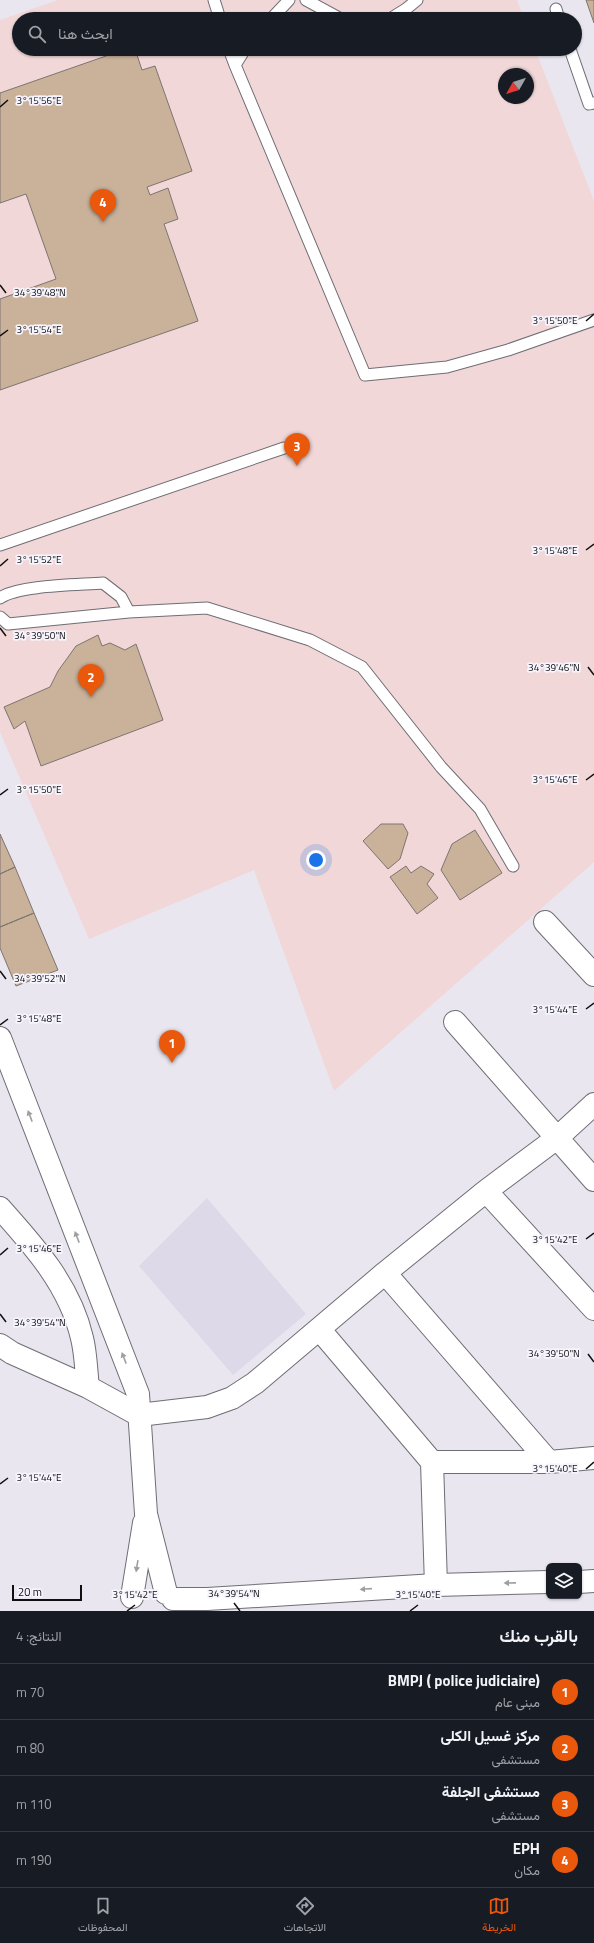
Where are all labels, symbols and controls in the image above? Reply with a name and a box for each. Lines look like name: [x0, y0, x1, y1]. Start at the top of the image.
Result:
search box: [12, 12, 582, 56]
text: ابحث هنا: [58, 22, 113, 45]
icon: search: [26, 23, 48, 45]
north arrow: [498, 68, 534, 104]
text: 3°15'56"E: [17, 93, 62, 108]
pin: 4: [90, 189, 116, 222]
text: 34°39'48"N: [14, 285, 66, 300]
text: 3°15'50"E: [533, 313, 578, 328]
text: 3°15'54"E: [17, 322, 62, 337]
pin: 3: [284, 433, 310, 466]
text: 3°15'48"E: [533, 543, 578, 558]
text: 3°15'52"E: [17, 552, 62, 567]
text: 34°39'50"N: [14, 628, 66, 643]
text: 34°39'46"N: [528, 660, 580, 675]
pin: 2: [78, 664, 104, 697]
text: 3°15'46"E: [533, 772, 578, 787]
text: 3°15'50"E: [17, 782, 62, 797]
your location: [306, 850, 326, 870]
text: 34°39'52"N: [14, 971, 66, 986]
text: 3°15'44"E: [533, 1002, 578, 1017]
text: 3°15'48"E: [17, 1011, 62, 1026]
pin: 1: [159, 1030, 185, 1063]
one-way arrow: [27, 1109, 33, 1121]
one-way arrow: [74, 1231, 80, 1242]
text: 3°15'42"E: [533, 1232, 578, 1247]
text: 3°15'46"E: [17, 1241, 62, 1256]
text: 34°39'54"N: [14, 1315, 66, 1330]
text: 34°39'50"N: [528, 1346, 580, 1361]
one-way arrow: [120, 1352, 126, 1364]
text: 3°15'40"E: [533, 1461, 578, 1476]
text: 3°15'44"E: [17, 1470, 62, 1485]
one-way arrow: [134, 1560, 140, 1572]
map controls: [546, 1563, 582, 1599]
button: layers: [546, 1563, 582, 1599]
one-way arrow: [503, 1580, 516, 1586]
scale bar: [12, 1583, 82, 1602]
text: 20 m: [18, 1584, 42, 1600]
text: 34°39'54"N: [208, 1586, 260, 1601]
one-way arrow: [360, 1586, 372, 1593]
text: 3°15'42"E: [113, 1587, 158, 1602]
text: 3°15'40"E: [396, 1587, 441, 1602]
text: بالقرب منك: [500, 1623, 578, 1649]
text: النتائج: 4: [16, 1626, 61, 1646]
text: BMPJ ( police judiciaire): [388, 1669, 540, 1692]
text: 70 m: [16, 1682, 44, 1702]
text: 1: [561, 1682, 569, 1702]
text: مبنى عام: [495, 1692, 540, 1712]
text: مركز غسيل الكلى: [440, 1724, 540, 1747]
text: 80 m: [16, 1738, 44, 1758]
text: 2: [561, 1738, 569, 1758]
text: مستشفى: [492, 1749, 540, 1769]
text: مستشفى الجلفة: [442, 1780, 540, 1803]
text: 110 m: [16, 1794, 52, 1814]
text: 3: [561, 1794, 569, 1814]
text: مستشفى: [492, 1805, 540, 1825]
text: EPH: [513, 1837, 540, 1860]
text: 190 m: [16, 1850, 52, 1870]
text: 4: [561, 1850, 569, 1870]
text: مكان: [514, 1860, 540, 1880]
tab: المحفوظات: [78, 1895, 128, 1937]
tab: الاتجاهات: [283, 1895, 326, 1937]
tab: الخريطة: [482, 1895, 516, 1937]

